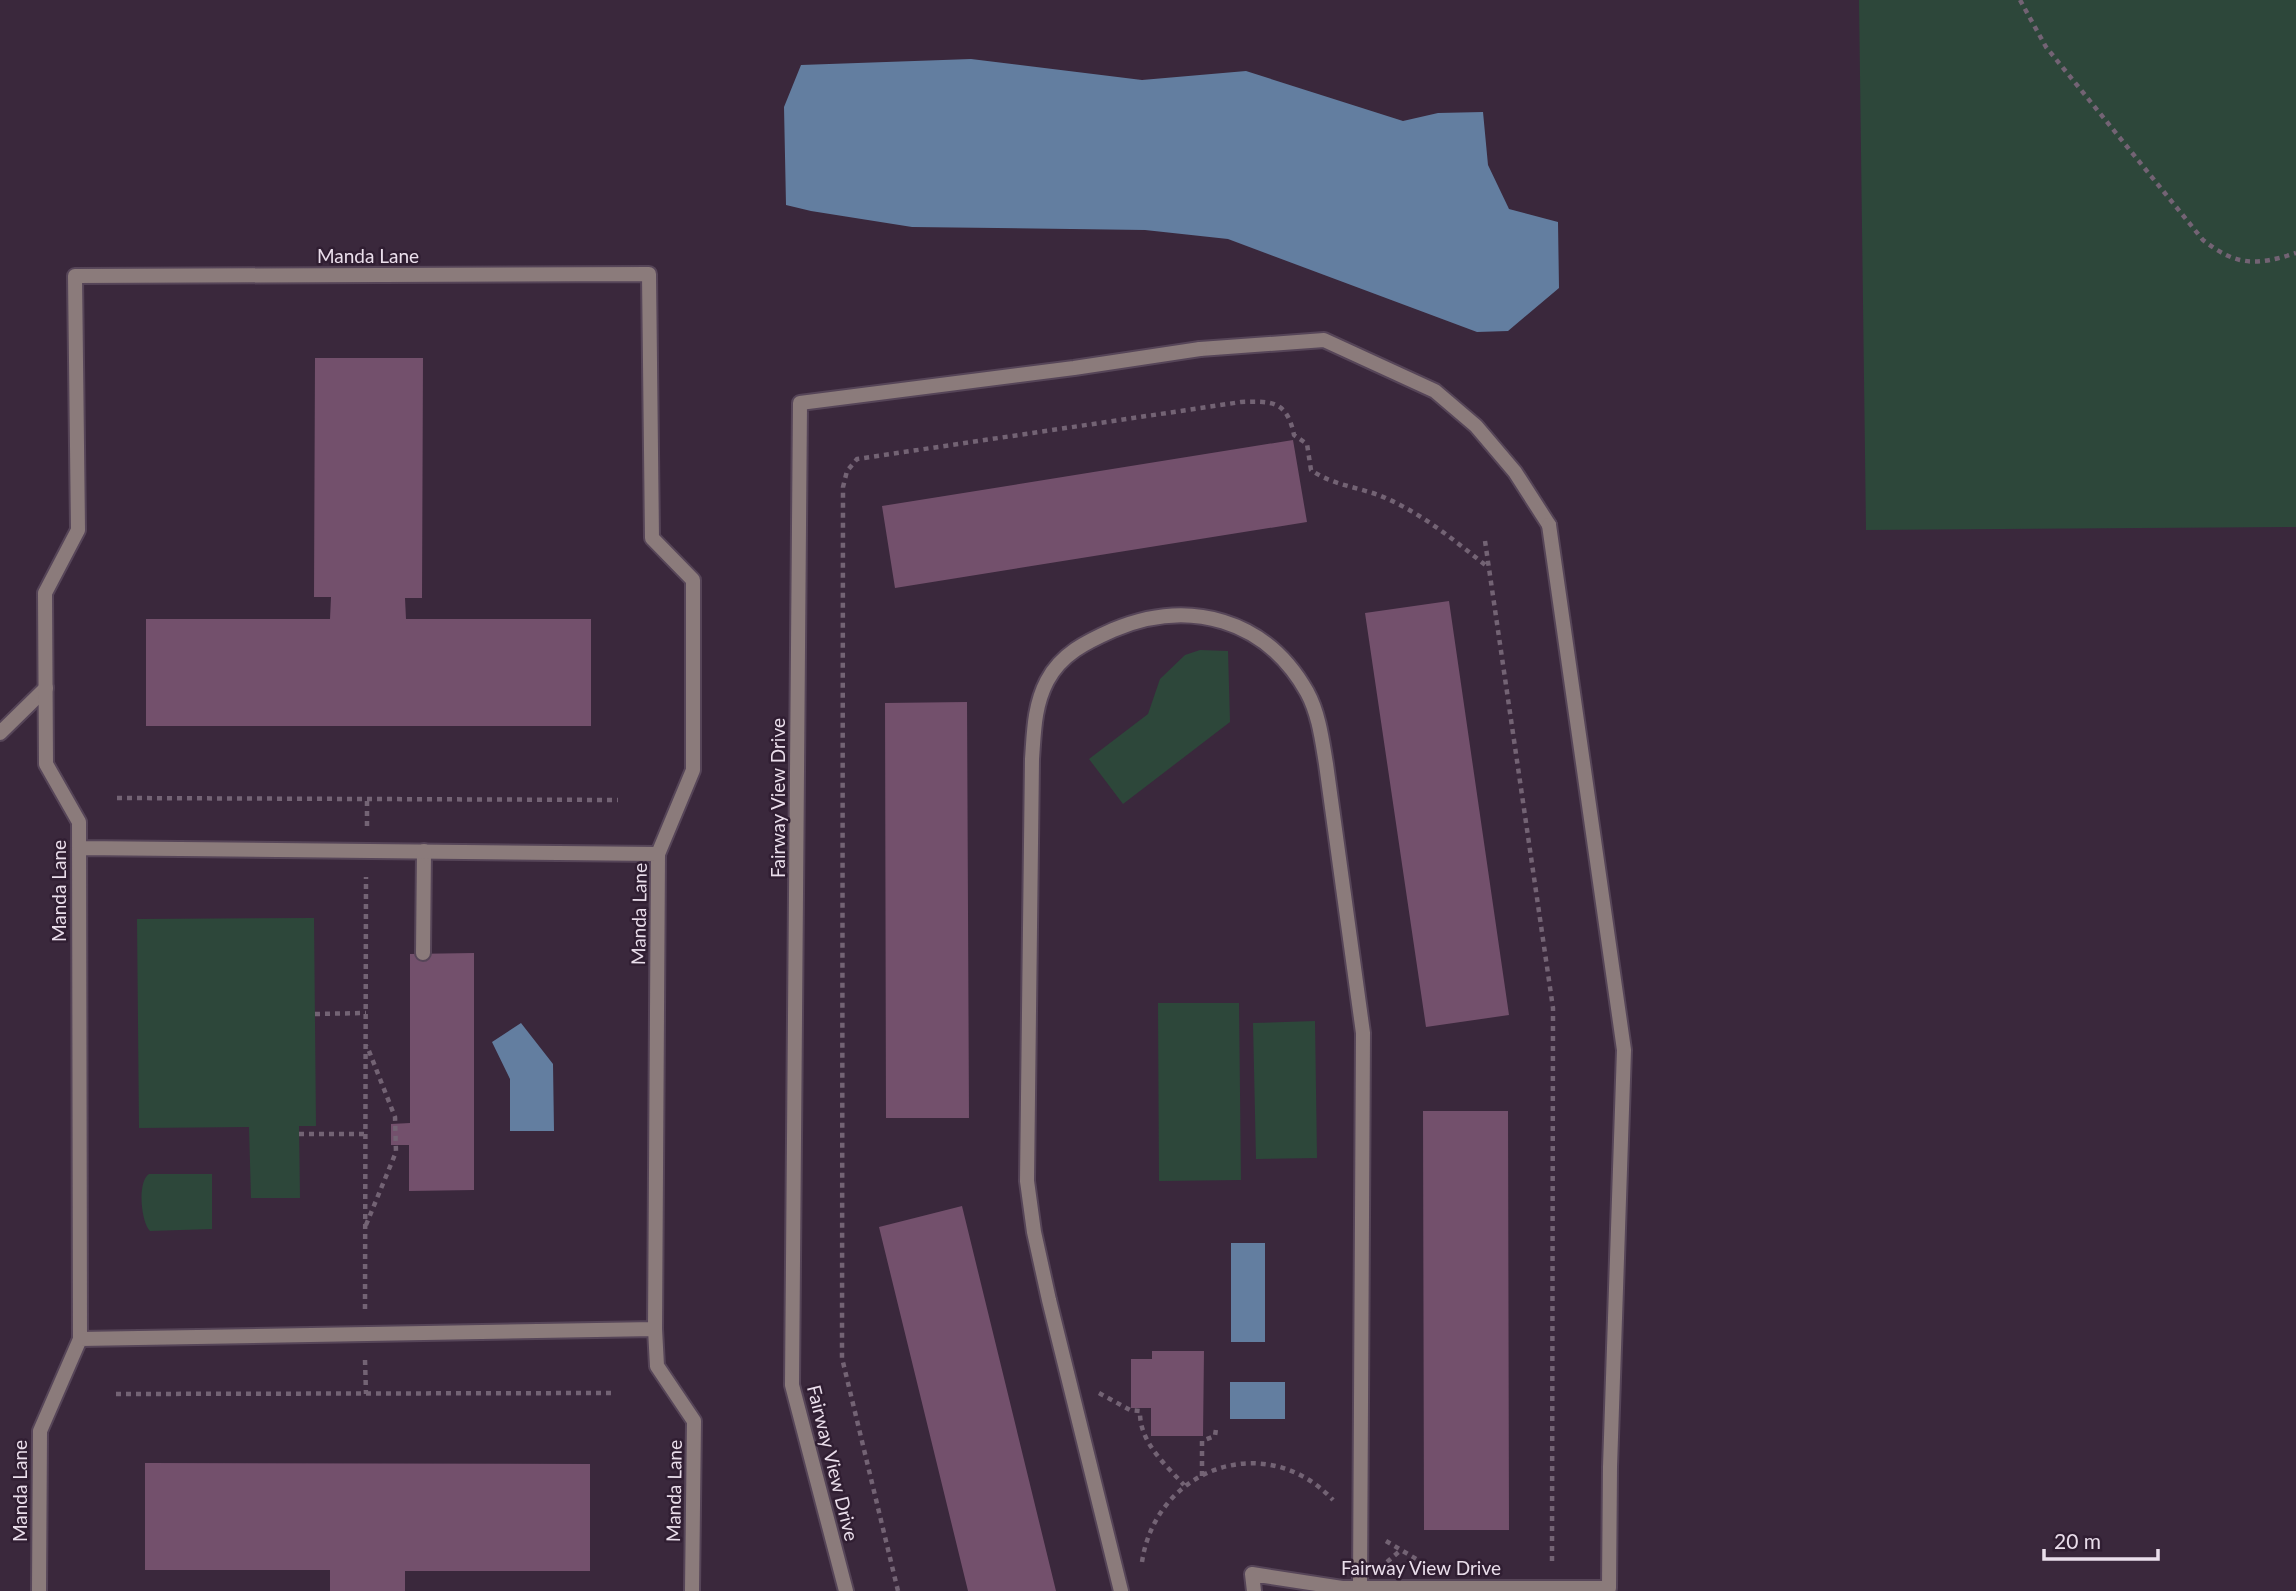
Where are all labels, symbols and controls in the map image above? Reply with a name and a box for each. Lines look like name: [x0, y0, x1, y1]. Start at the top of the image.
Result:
street label: Manda Lane: [317, 244, 419, 267]
street label: Fairway View Drive: [766, 718, 789, 878]
street label: Manda Lane: [47, 840, 70, 942]
street label: Manda Lane: [626, 863, 651, 965]
street label: Fairway View Drive: [803, 1383, 864, 1543]
street label: Manda Lane: [8, 1440, 31, 1542]
street label: Manda Lane: [661, 1440, 686, 1542]
scale bar: [2044, 1518, 2158, 1562]
text: 20 m: [2054, 1528, 2101, 1553]
street label: Fairway View Drive: [1341, 1556, 1501, 1579]

